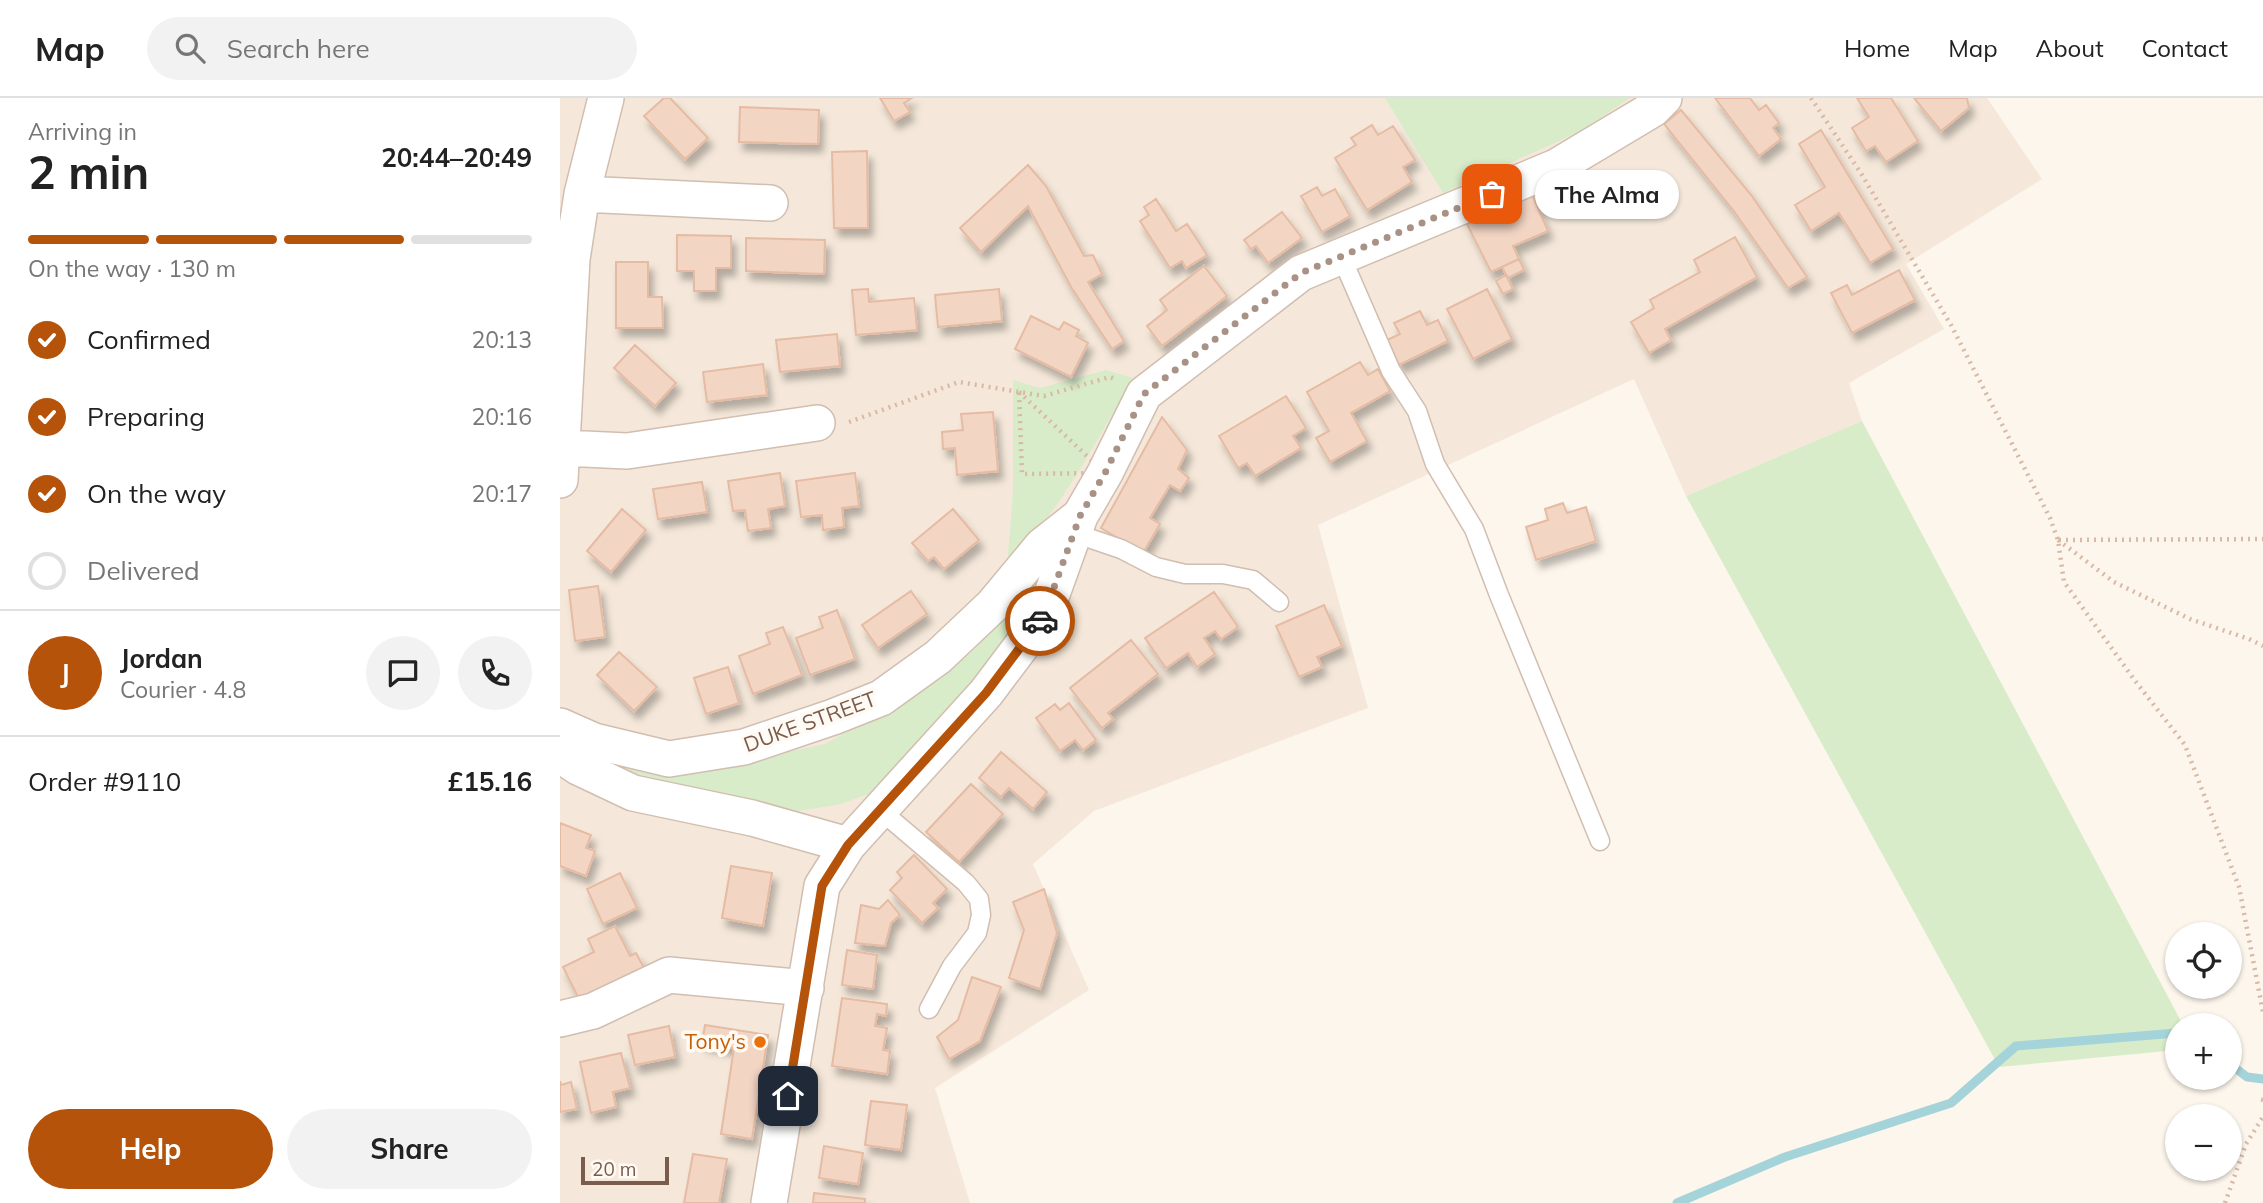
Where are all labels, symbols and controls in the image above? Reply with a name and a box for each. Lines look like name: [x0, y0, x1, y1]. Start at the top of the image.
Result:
search box: [147, 17, 637, 80]
text: Map: [35, 28, 105, 69]
icon: search: [171, 29, 209, 67]
text: Search here: [227, 32, 370, 65]
text: Home: [1844, 33, 1910, 63]
text: Map: [1948, 33, 1998, 63]
text: About: [2036, 33, 2104, 63]
text: Contact: [2142, 33, 2228, 63]
text: Arriving in: [28, 117, 137, 146]
text: 20:44–20:49: [381, 141, 532, 174]
text: 2 min: [28, 143, 149, 201]
pin: [1462, 164, 1522, 224]
callout: The Alma: [1534, 170, 1678, 218]
icon: bag: [1473, 175, 1511, 213]
text: The Alma: [1554, 180, 1660, 209]
text: On the way · 130 m: [28, 254, 236, 283]
icon: check: [28, 321, 66, 359]
text: Confirmed: [87, 323, 211, 356]
text: 20:13: [472, 325, 532, 354]
icon: check: [28, 398, 66, 436]
text: Preparing: [87, 400, 205, 433]
text: 20:16: [472, 402, 532, 431]
icon: check: [28, 475, 66, 513]
text: On the way: [87, 477, 226, 510]
text: 20:17: [472, 479, 532, 508]
text: Delivered: [87, 554, 200, 587]
courier: [1005, 586, 1075, 656]
icon: car: [1021, 602, 1059, 640]
button: chat: [366, 636, 440, 710]
button: phone: [458, 636, 532, 710]
text: Jordan: [120, 642, 203, 675]
text: J: [60, 657, 70, 690]
text: Courier · 4.8: [120, 675, 246, 704]
street label: DUKE STREET: [740, 685, 880, 757]
text: Order #9110: [28, 765, 181, 798]
text: £15.16: [448, 765, 532, 798]
map controls: [2165, 922, 2242, 1181]
button: locate: [2165, 922, 2242, 999]
button: +: [2165, 1013, 2242, 1090]
place label: Tony's: [685, 1028, 746, 1054]
marker: Tony's: [752, 1034, 768, 1050]
pin: [758, 1066, 818, 1126]
icon: home: [769, 1077, 807, 1115]
button: −: [2165, 1104, 2242, 1181]
button: Help: [28, 1109, 273, 1189]
button: Share: [287, 1109, 532, 1189]
scale bar: [581, 1154, 668, 1186]
text: 20 m: [592, 1157, 636, 1181]

